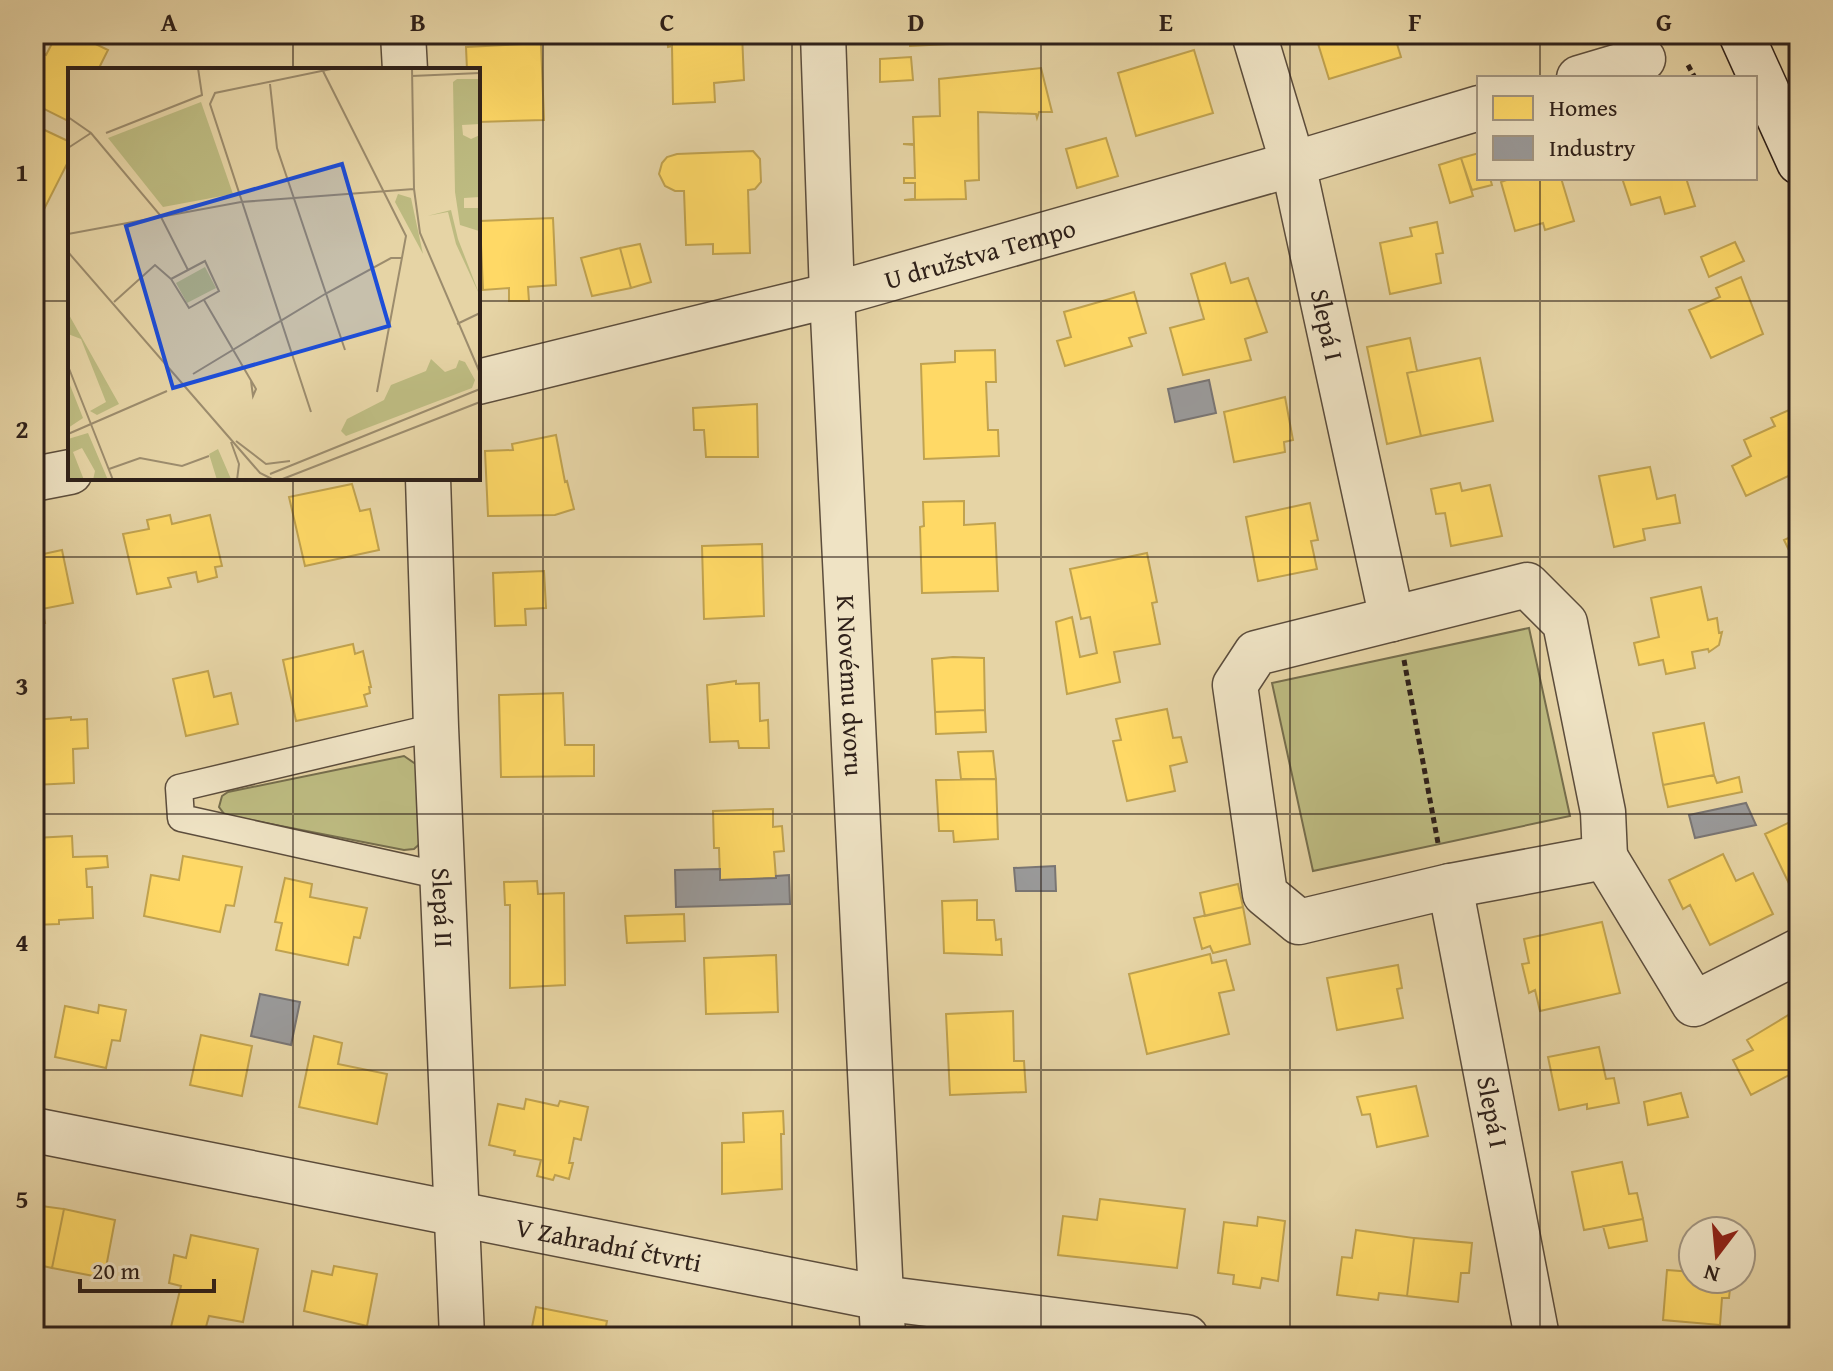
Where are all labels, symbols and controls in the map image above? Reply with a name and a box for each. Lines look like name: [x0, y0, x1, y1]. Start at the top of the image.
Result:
text: A: [161, 2, 178, 41]
text: B: [410, 2, 426, 41]
text: C: [660, 2, 674, 41]
text: D: [908, 2, 924, 41]
text: E: [1159, 2, 1173, 41]
text: F: [1408, 2, 1422, 41]
text: G: [1656, 2, 1672, 41]
inset map: [68, 68, 480, 480]
legend: [1477, 76, 1757, 180]
text: Homes: [1549, 90, 1618, 125]
text: Industry: [1549, 130, 1636, 165]
text: 1: [15, 152, 29, 191]
street label: U družstva Tempo: [879, 207, 1080, 299]
street label: Slepá I: [1301, 285, 1355, 364]
text: 2: [15, 409, 29, 448]
street label: K Novému dvoru: [827, 594, 875, 777]
text: 3: [15, 666, 29, 705]
street label: Slepá II: [423, 867, 465, 949]
text: 4: [15, 922, 29, 961]
street label: Slepá I: [1468, 1073, 1520, 1151]
text: 5: [15, 1179, 29, 1218]
street label: V Zahradní čtvrti: [512, 1207, 705, 1281]
north arrow: [1677, 1215, 1757, 1295]
scale bar: [80, 1243, 214, 1293]
text: 20 m: [92, 1253, 140, 1288]
text: N: [1700, 1257, 1723, 1292]

